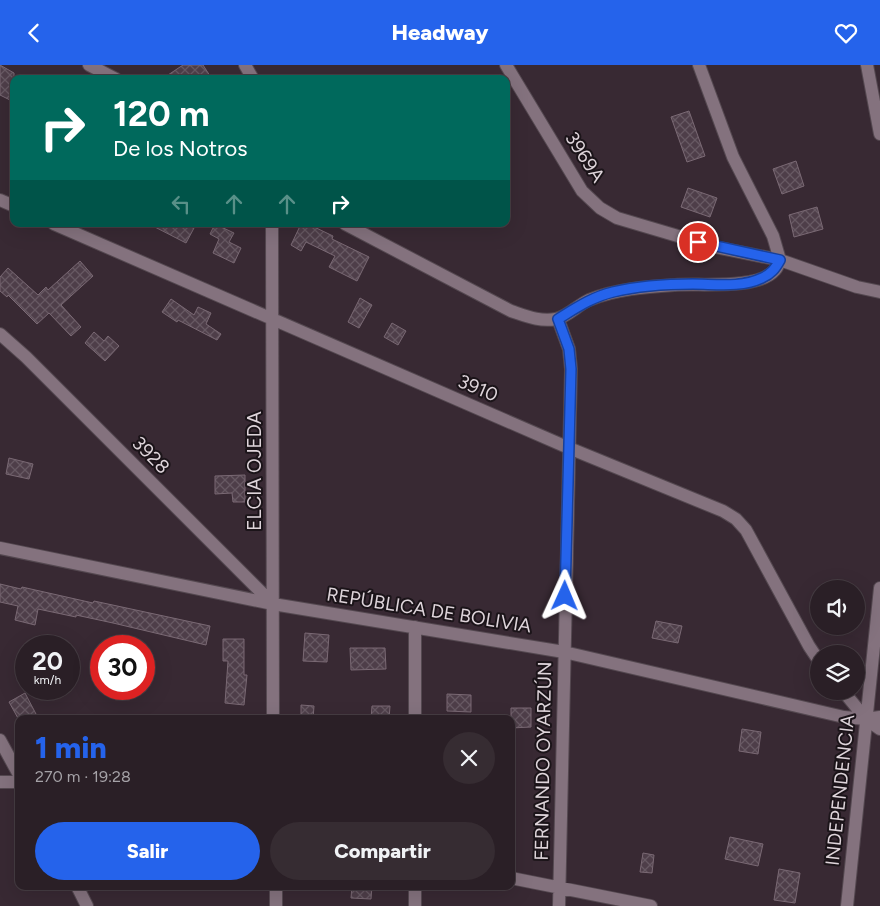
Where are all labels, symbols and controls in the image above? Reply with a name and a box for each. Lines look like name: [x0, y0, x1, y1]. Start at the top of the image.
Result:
icon: back: [20, 19, 48, 47]
text: Headway: [391, 19, 489, 46]
icon: heart: [832, 19, 860, 47]
text: 120 m: [113, 93, 210, 135]
icon: right: [30, 95, 95, 160]
street label: 3969A: [560, 127, 610, 187]
text: De los Notros: [113, 135, 247, 162]
icon: left: [167, 190, 195, 218]
icon: ahead: [220, 190, 248, 218]
icon: ahead: [273, 190, 301, 218]
icon: right: [326, 190, 354, 218]
pin: [677, 221, 719, 263]
icon: arrive: [684, 228, 712, 256]
street label: 3910: [455, 369, 501, 407]
street label: ELCIA OJEDA: [243, 411, 266, 531]
street label: 3928: [128, 432, 174, 478]
position arrow: [538, 569, 590, 621]
map controls: [810, 580, 865, 700]
button: sound: [810, 580, 865, 635]
street label: REPÚBLICA DE BOLIVIA: [325, 582, 533, 638]
speed limit sign: 30: [90, 635, 155, 700]
button: layers: [810, 645, 865, 700]
text: 20: [32, 646, 63, 676]
street label: FERNANDO OYARZÚN: [530, 661, 556, 861]
text: km/h: [34, 673, 61, 687]
street label: INDEPENDENCIA: [821, 713, 859, 867]
text: 1 min: [35, 729, 107, 766]
button: close: [443, 732, 495, 784]
text: 270 m · 19:28: [35, 767, 131, 786]
button: Salir: [35, 822, 260, 880]
button: Compartir: [270, 822, 495, 880]

